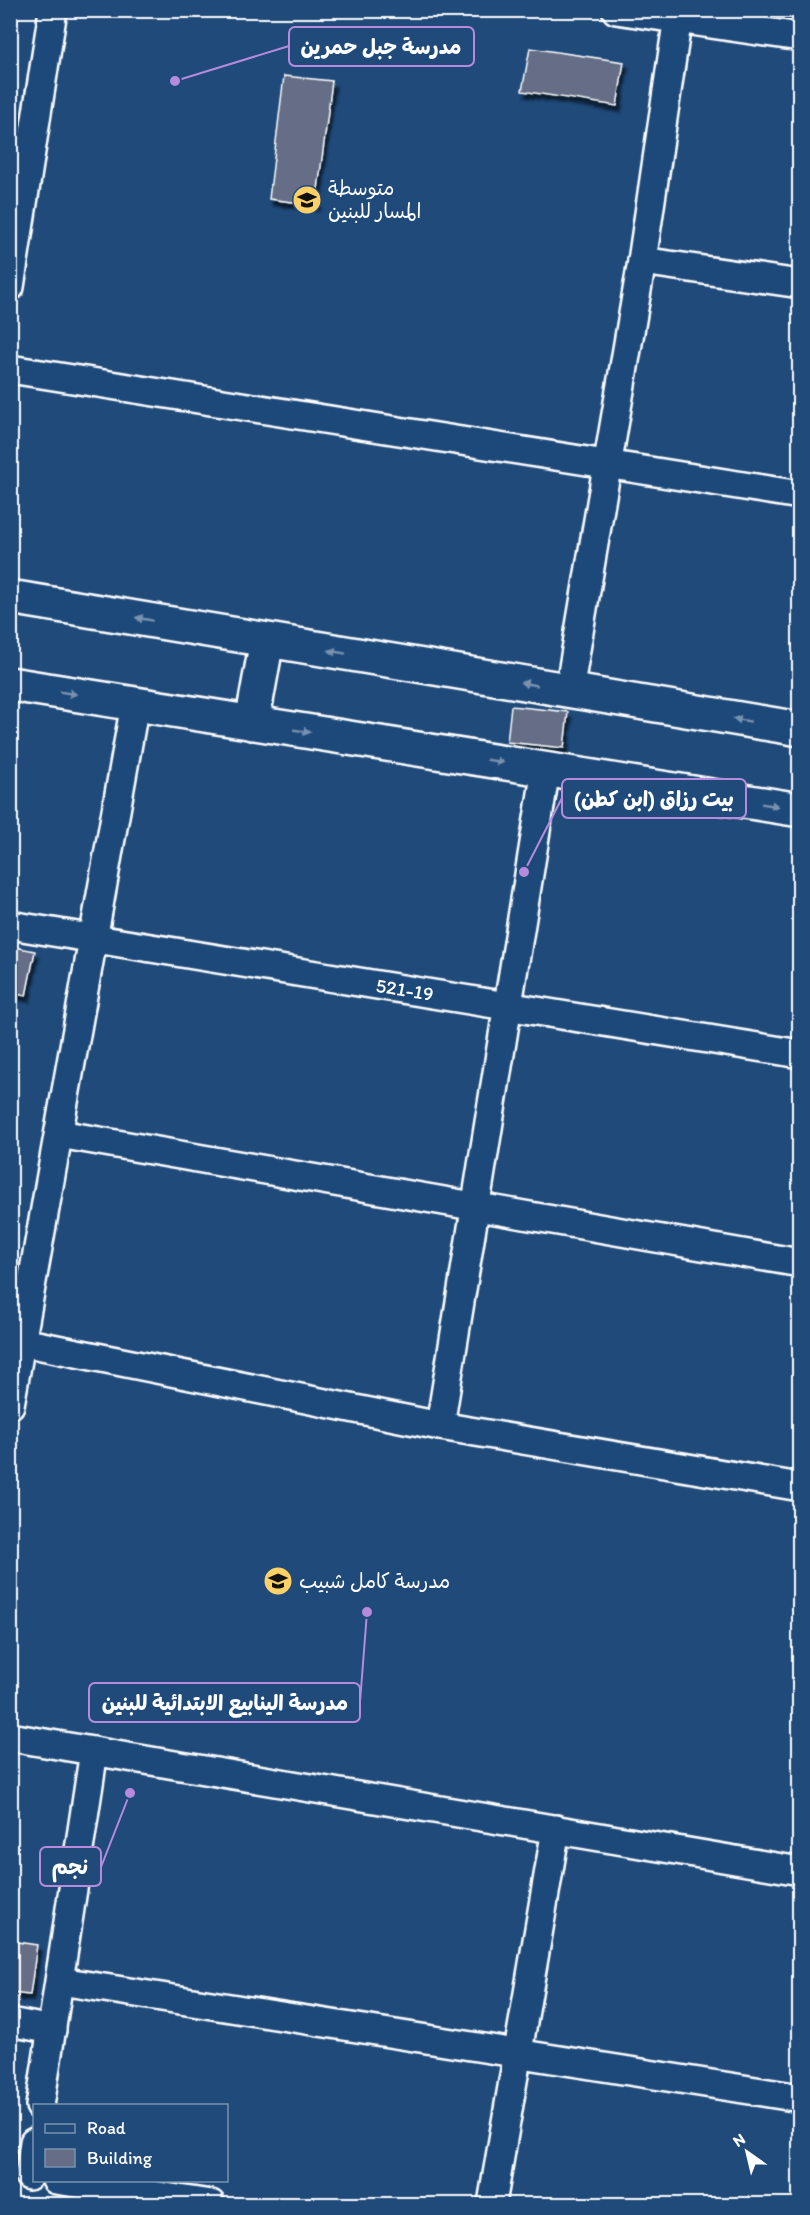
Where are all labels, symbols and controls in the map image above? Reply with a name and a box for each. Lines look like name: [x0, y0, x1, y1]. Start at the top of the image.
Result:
callout: مدرسة جبل حمرين: [289, 27, 474, 66]
text: مدرسة جبل حمرين: [300, 34, 462, 60]
place label: متوسطة المسار للبنين: [328, 176, 421, 223]
school or university icon: متوسطة المسار للبنين: [291, 184, 323, 216]
one-way arrow: [135, 614, 154, 623]
one-way arrow: [327, 647, 346, 656]
one-way arrow: [519, 679, 538, 688]
one-way arrow: [59, 689, 78, 698]
one-way arrow: [732, 715, 751, 724]
one-way arrow: [293, 726, 312, 735]
one-way arrow: [485, 757, 504, 766]
callout: بيت رزاق (ابن كطن): [562, 779, 746, 818]
text: بيت رزاق (ابن كطن): [574, 786, 734, 812]
one-way arrow: [761, 801, 780, 810]
street label: 521-19: [374, 973, 435, 1006]
school or university icon: مدرسة كامل شبيب: [262, 1565, 294, 1597]
place label: مدرسة كامل شبيب: [299, 1569, 450, 1593]
callout: مدرسة الينابيع الابتدائية للبنين: [89, 1683, 360, 1722]
text: مدرسة الينابيع الابتدائية للبنين: [102, 1690, 348, 1718]
callout: نجم: [40, 1847, 101, 1886]
text: نجم: [52, 1854, 88, 1883]
legend: [33, 2104, 228, 2182]
text: Road: [87, 2117, 126, 2139]
north arrow: [717, 2122, 777, 2182]
text: N: [729, 2129, 749, 2151]
text: Building: [87, 2147, 153, 2169]

